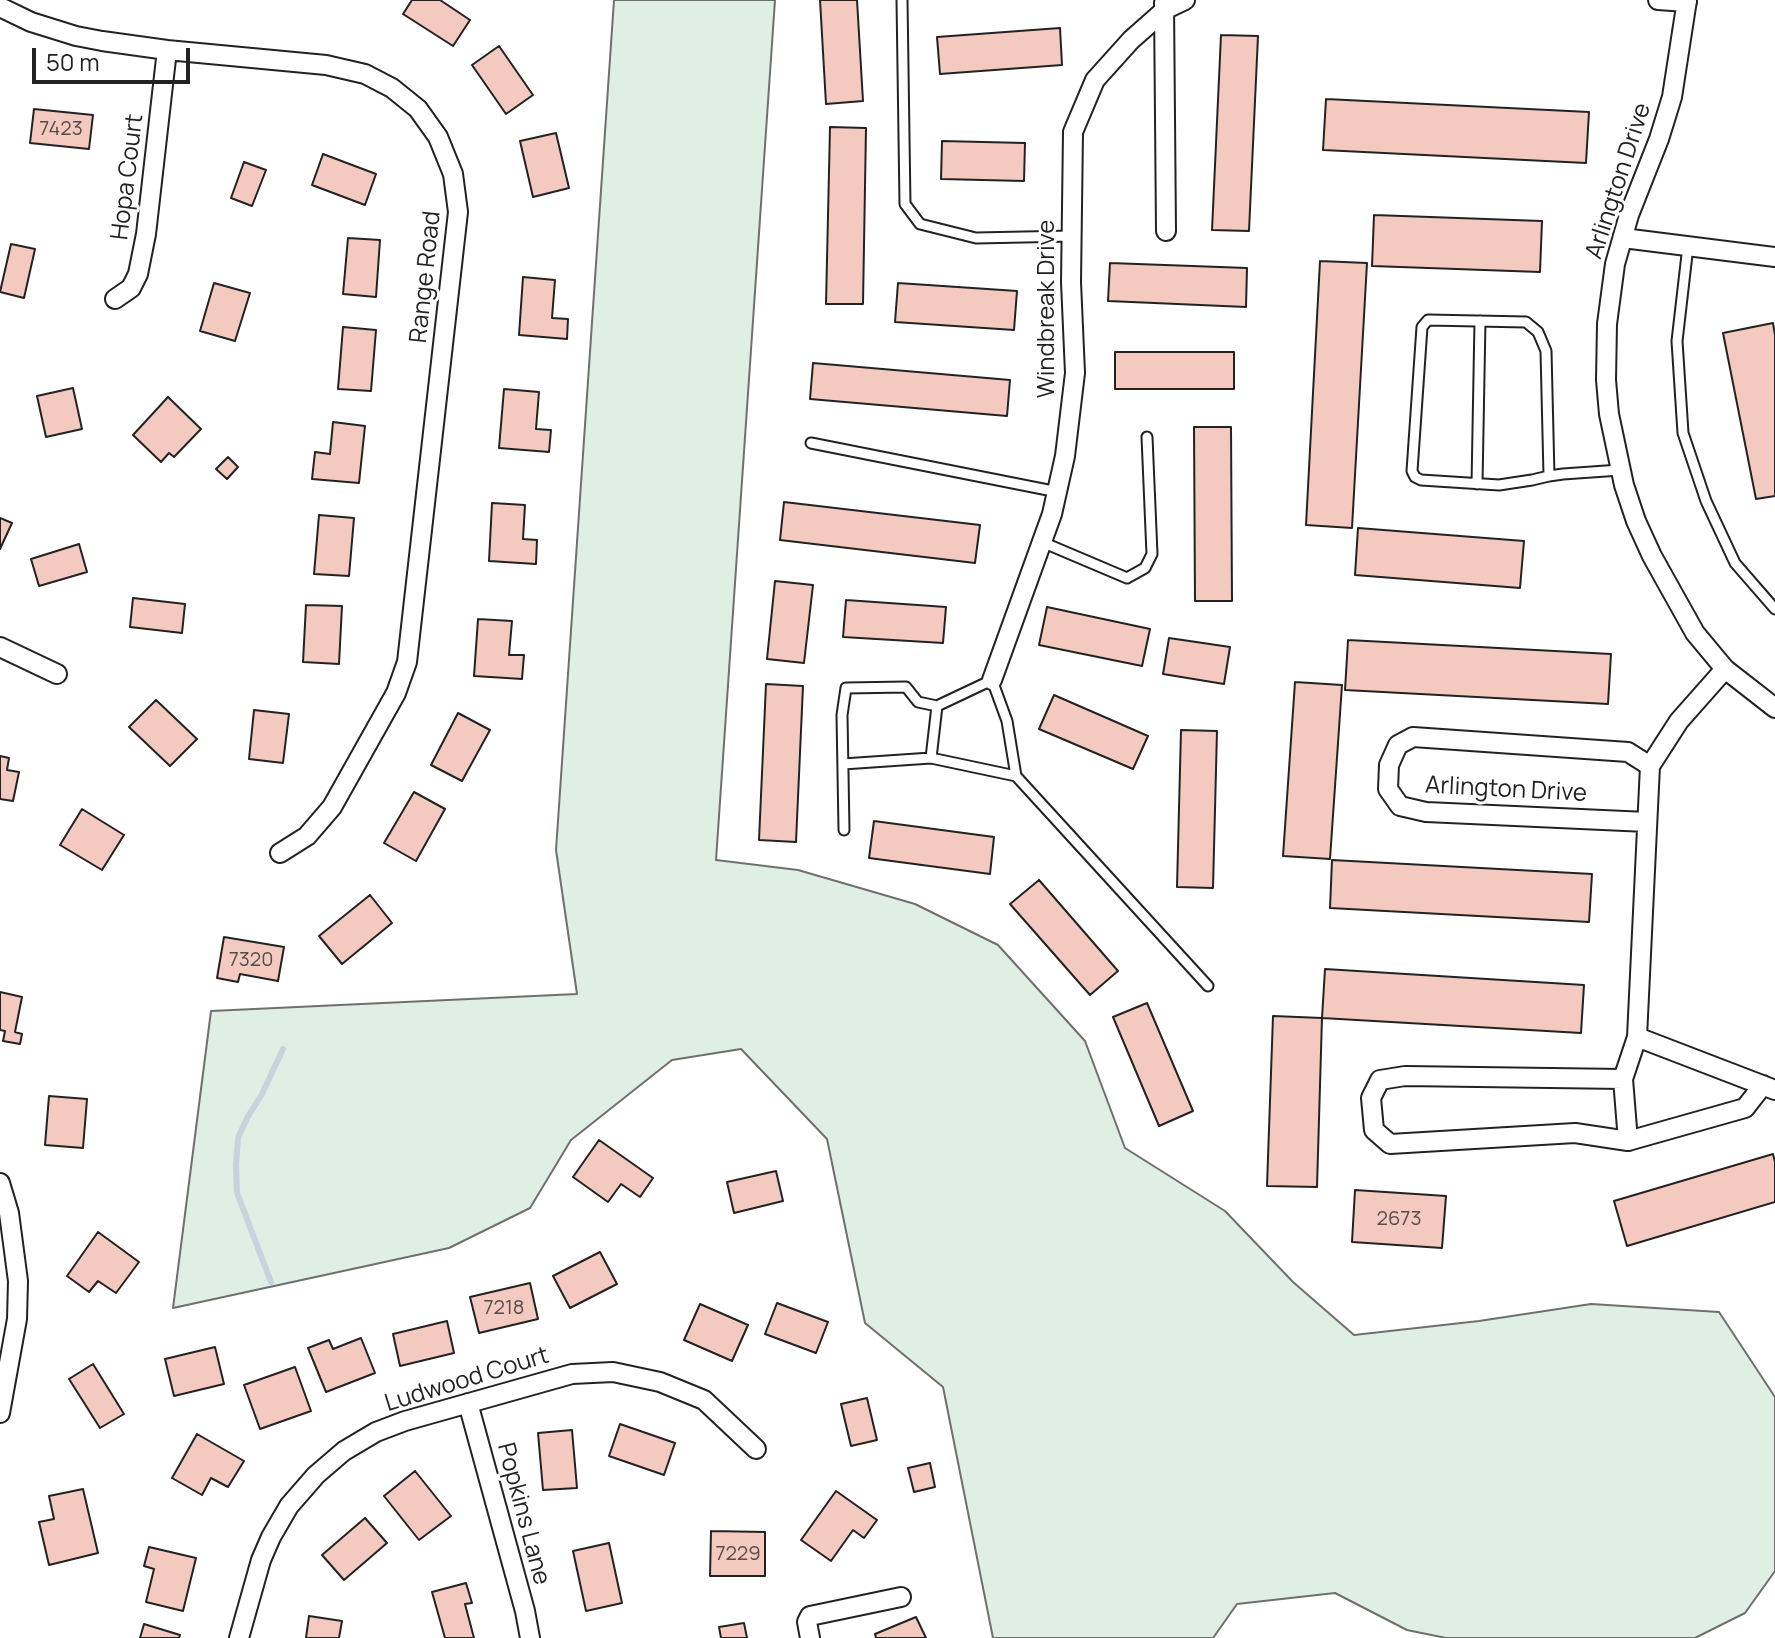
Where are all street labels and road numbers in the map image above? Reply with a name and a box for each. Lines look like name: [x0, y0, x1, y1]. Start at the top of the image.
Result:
street label: Arlington Drive: [1580, 100, 1658, 262]
street label: Hopa Court: [106, 112, 150, 242]
street label: Range Road: [405, 210, 447, 344]
street label: Windbreak Drive: [1033, 220, 1061, 398]
street label: Arlington Drive: [1424, 771, 1588, 809]
street label: Ludwood Court: [382, 1341, 552, 1419]
street label: Popkins Lane: [490, 1440, 556, 1588]

